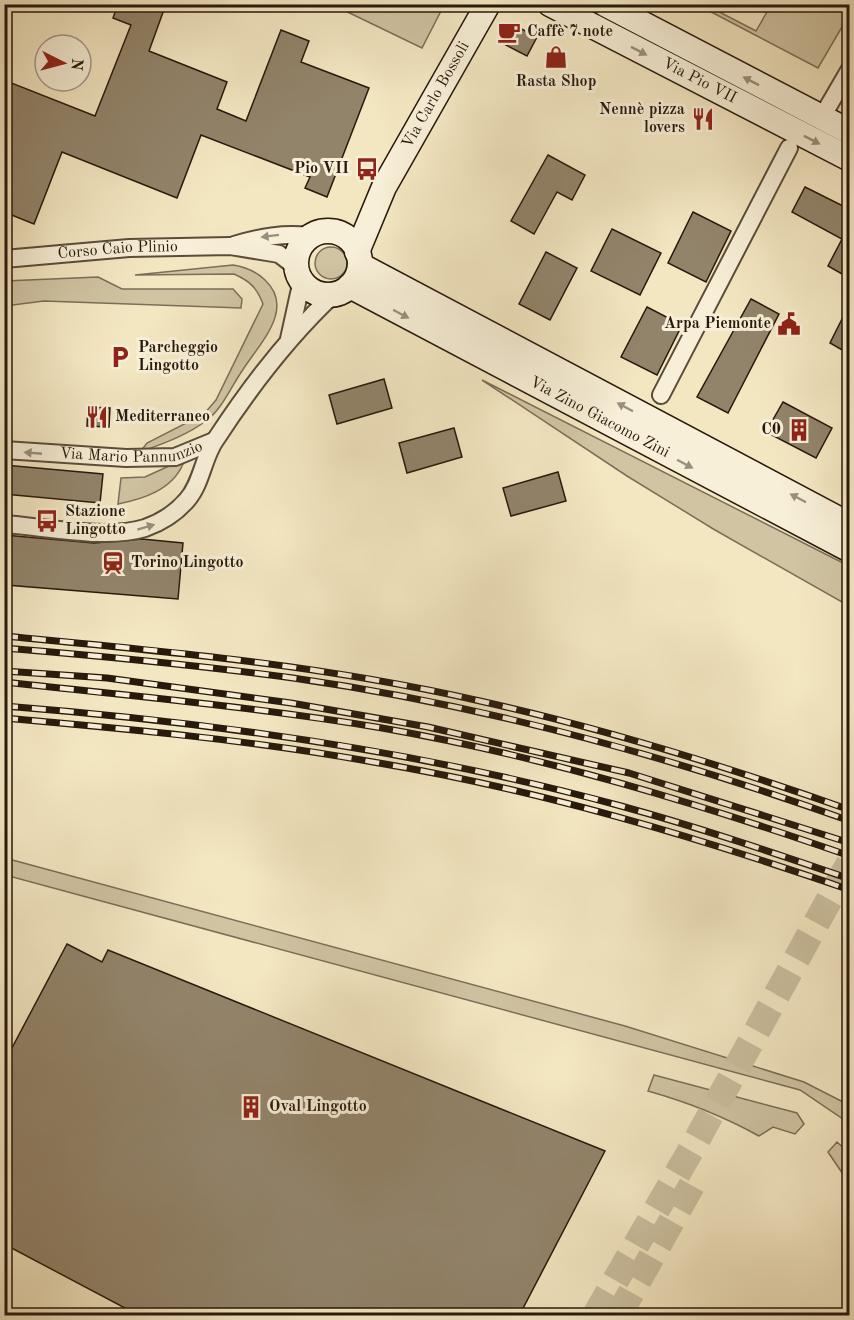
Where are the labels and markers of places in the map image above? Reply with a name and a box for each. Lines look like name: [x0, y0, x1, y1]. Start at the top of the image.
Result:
cafe icon: Caffè 7 note: [496, 19, 522, 45]
place label: Caffè 7 note: [527, 24, 613, 40]
shop icon: Rasta Shop: [543, 44, 569, 70]
place label: Rasta Shop: [516, 74, 596, 90]
place label: Nennè pizza lovers: [599, 102, 685, 136]
restaurant icon: Nennè pizza lovers: [690, 106, 716, 132]
bus stop icon: Pio VII: [354, 156, 380, 182]
place label: Pio VII: [294, 161, 349, 177]
public building icon: Arpa Piemonte: [776, 311, 802, 337]
place label: Arpa Piemonte: [664, 316, 771, 332]
place label: Parcheggio Lingotto: [138, 340, 218, 374]
parking icon: Parcheggio Lingotto: [107, 344, 133, 370]
restaurant icon: Mediterraneo: [84, 404, 110, 430]
place label: Mediterraneo: [115, 409, 210, 425]
building icon: C0: [786, 417, 812, 443]
place label: C0: [761, 422, 781, 438]
place label: Stazione Lingotto: [65, 504, 126, 538]
bus stop icon: Stazione Lingotto: [34, 508, 60, 534]
station icon: Torino Lingotto: [100, 550, 126, 576]
place label: Torino Lingotto: [131, 555, 244, 571]
building icon: Oval Lingotto: [238, 1094, 264, 1120]
place label: Oval Lingotto: [269, 1099, 367, 1115]

